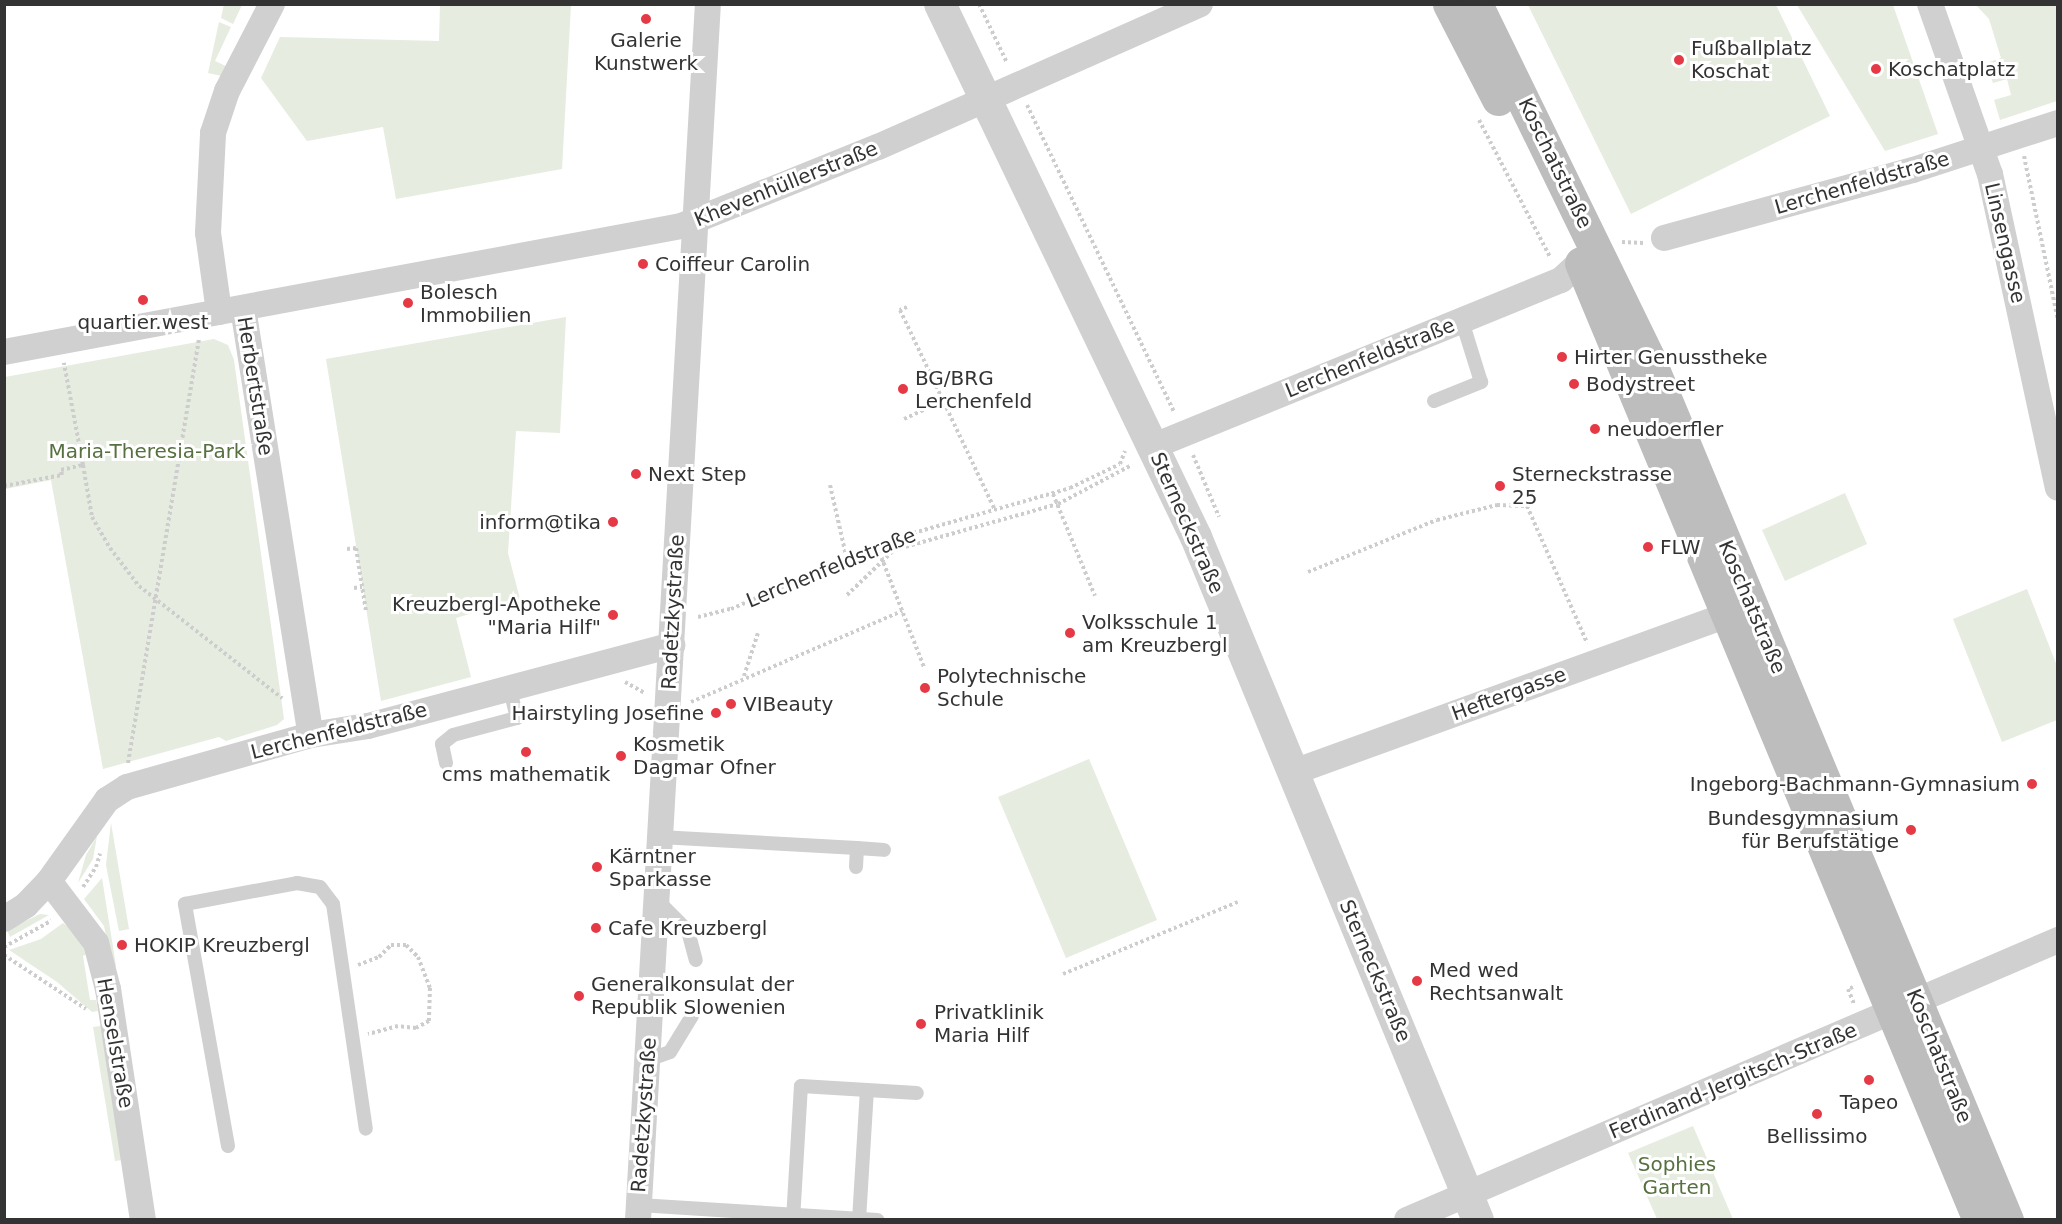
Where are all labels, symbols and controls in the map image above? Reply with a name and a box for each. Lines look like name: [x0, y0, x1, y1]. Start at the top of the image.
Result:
marker: Galerie Kunstwerk: [639, 12, 653, 26]
place label: Galerie Kunstwerk: [594, 28, 698, 75]
place label: Fußballplatz Koschat: [1691, 36, 1812, 83]
marker: Fußballplatz Koschat: [1672, 53, 1686, 67]
place label: Koschatplatz: [1888, 57, 2015, 81]
marker: Koschatplatz: [1869, 62, 1883, 76]
street label: Koschatstraße: [1513, 94, 1597, 232]
street label: Khevenhüllerstraße: [691, 136, 881, 232]
street label: Lerchenfeldstraße: [1772, 147, 1952, 219]
street label: Linsengasse: [1979, 180, 2031, 306]
place label: Coiffeur Carolin: [655, 252, 810, 276]
marker: Coiffeur Carolin: [636, 257, 650, 271]
place label: Bolesch Immobilien: [420, 280, 531, 327]
marker: quartier.west: [136, 293, 150, 307]
marker: Bolesch Immobilien: [401, 296, 415, 310]
place label: quartier.west: [77, 310, 209, 334]
street label: Lerchenfeldstraße: [1282, 313, 1458, 403]
street label: Herbertstraße: [232, 315, 278, 457]
place label: Hirter Genusstheke: [1574, 345, 1768, 369]
marker: Hirter Genusstheke: [1555, 350, 1569, 364]
place label: BG/BRG Lerchenfeld: [915, 366, 1032, 413]
place label: Bodystreet: [1586, 372, 1695, 396]
marker: Bodystreet: [1567, 377, 1581, 391]
marker: BG/BRG Lerchenfeld: [896, 382, 910, 396]
place label: neudoerfler: [1607, 417, 1723, 441]
marker: neudoerfler: [1588, 422, 1602, 436]
park label: Maria-Theresia-Park: [49, 439, 245, 463]
street label: Sterneckstraße: [1145, 449, 1229, 597]
place label: Next Step: [648, 462, 746, 486]
place label: Sterneckstrasse 25: [1512, 462, 1672, 509]
marker: Next Step: [629, 467, 643, 481]
marker: Sterneckstrasse 25: [1493, 479, 1507, 493]
place label: inform@tika: [479, 510, 601, 534]
marker: inform@tika: [606, 515, 620, 529]
street label: Lerchenfeldstraße: [743, 523, 919, 613]
street label: Radetzkystraße: [657, 534, 689, 690]
place label: FLW: [1660, 535, 1701, 559]
street label: Koschatstraße: [1713, 537, 1791, 677]
marker: FLW: [1641, 540, 1655, 554]
place label: Kreuzbergl-Apotheke "Maria Hilf": [392, 592, 601, 639]
marker: Kreuzbergl-Apotheke "Maria Hilf": [606, 608, 620, 622]
place label: Volksschule 1 am Kreuzbergl: [1082, 610, 1228, 657]
marker: Volksschule 1 am Kreuzbergl: [1063, 626, 1077, 640]
street label: Heftergasse: [1448, 662, 1570, 726]
place label: Polytechnische Schule: [937, 664, 1086, 711]
marker: Polytechnische Schule: [918, 681, 932, 695]
place label: VIBeauty: [743, 692, 833, 716]
street label: Lerchenfeldstraße: [248, 697, 430, 765]
marker: VIBeauty: [724, 697, 738, 711]
place label: Hairstyling Josefine: [512, 701, 704, 725]
marker: Hairstyling Josefine: [709, 706, 723, 720]
place label: Kosmetik Dagmar Ofner: [633, 732, 776, 779]
marker: cms mathematik: [519, 745, 533, 759]
marker: Kosmetik Dagmar Ofner: [614, 749, 628, 763]
place label: cms mathematik: [442, 762, 610, 786]
place label: Ingeborg-Bachmann-Gymnasium: [1690, 772, 2020, 796]
marker: Ingeborg-Bachmann-Gymnasium: [2025, 777, 2039, 791]
place label: Bundesgymnasium für Berufstätige: [1707, 807, 1899, 854]
marker: Bundesgymnasium für Berufstätige: [1904, 823, 1918, 837]
place label: Kärntner Sparkasse: [609, 844, 712, 891]
marker: Kärntner Sparkasse: [590, 860, 604, 874]
street label: Sterneckstraße: [1334, 896, 1416, 1046]
place label: Cafe Kreuzbergl: [608, 916, 767, 940]
marker: Cafe Kreuzbergl: [589, 921, 603, 935]
place label: HOKIP Kreuzbergl: [134, 933, 310, 957]
marker: HOKIP Kreuzbergl: [115, 938, 129, 952]
place label: Med wed Rechtsanwalt: [1429, 958, 1563, 1005]
place label: Generalkonsulat der Republik Slowenien: [591, 972, 794, 1019]
marker: Med wed Rechtsanwalt: [1410, 974, 1424, 988]
street label: Henselstraße: [92, 976, 138, 1110]
street label: Koschatstraße: [1901, 986, 1977, 1126]
marker: Generalkonsulat der Republik Slowenien: [572, 989, 586, 1003]
place label: Privatklinik Maria Hilf: [934, 1000, 1044, 1047]
marker: Privatklinik Maria Hilf: [912, 1015, 930, 1033]
street label: Ferdinand-Jergitsch-Straße: [1605, 1018, 1861, 1144]
street label: Radetzkystraße: [627, 1037, 661, 1193]
marker: Tapeo: [1862, 1073, 1876, 1087]
place label: Tapeo: [1840, 1090, 1898, 1114]
marker: Bellissimo: [1810, 1107, 1824, 1121]
place label: Bellissimo: [1767, 1124, 1867, 1148]
park label: Sophies Garten: [1638, 1153, 1716, 1200]

